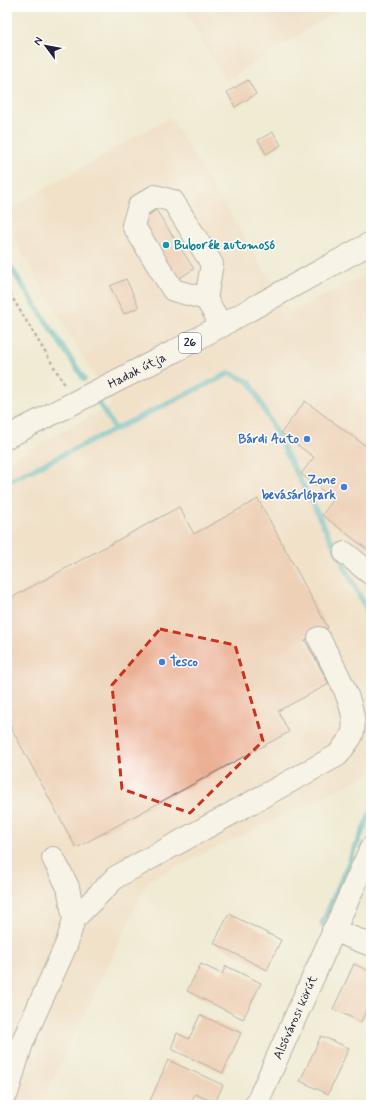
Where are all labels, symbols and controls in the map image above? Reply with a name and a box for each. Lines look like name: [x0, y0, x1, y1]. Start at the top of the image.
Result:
north arrow: [26, 26, 66, 66]
text: N: [30, 34, 46, 48]
place label: Buborék automosó: [174, 237, 275, 254]
marker: Buborék automosó: [161, 240, 171, 250]
road number: 26: [179, 333, 201, 353]
street label: Hadak útja: [105, 348, 169, 392]
place label: Bárdi Auto: [238, 431, 299, 448]
marker: Bárdi Auto: [302, 434, 312, 444]
place label: Zone bevásárlópark: [261, 472, 337, 504]
marker: Zone bevásárlópark: [339, 482, 349, 492]
place label: Tesco: [170, 654, 199, 671]
marker: Tesco: [157, 657, 167, 667]
street label: Alsóvárosi körút: [269, 972, 322, 1062]

